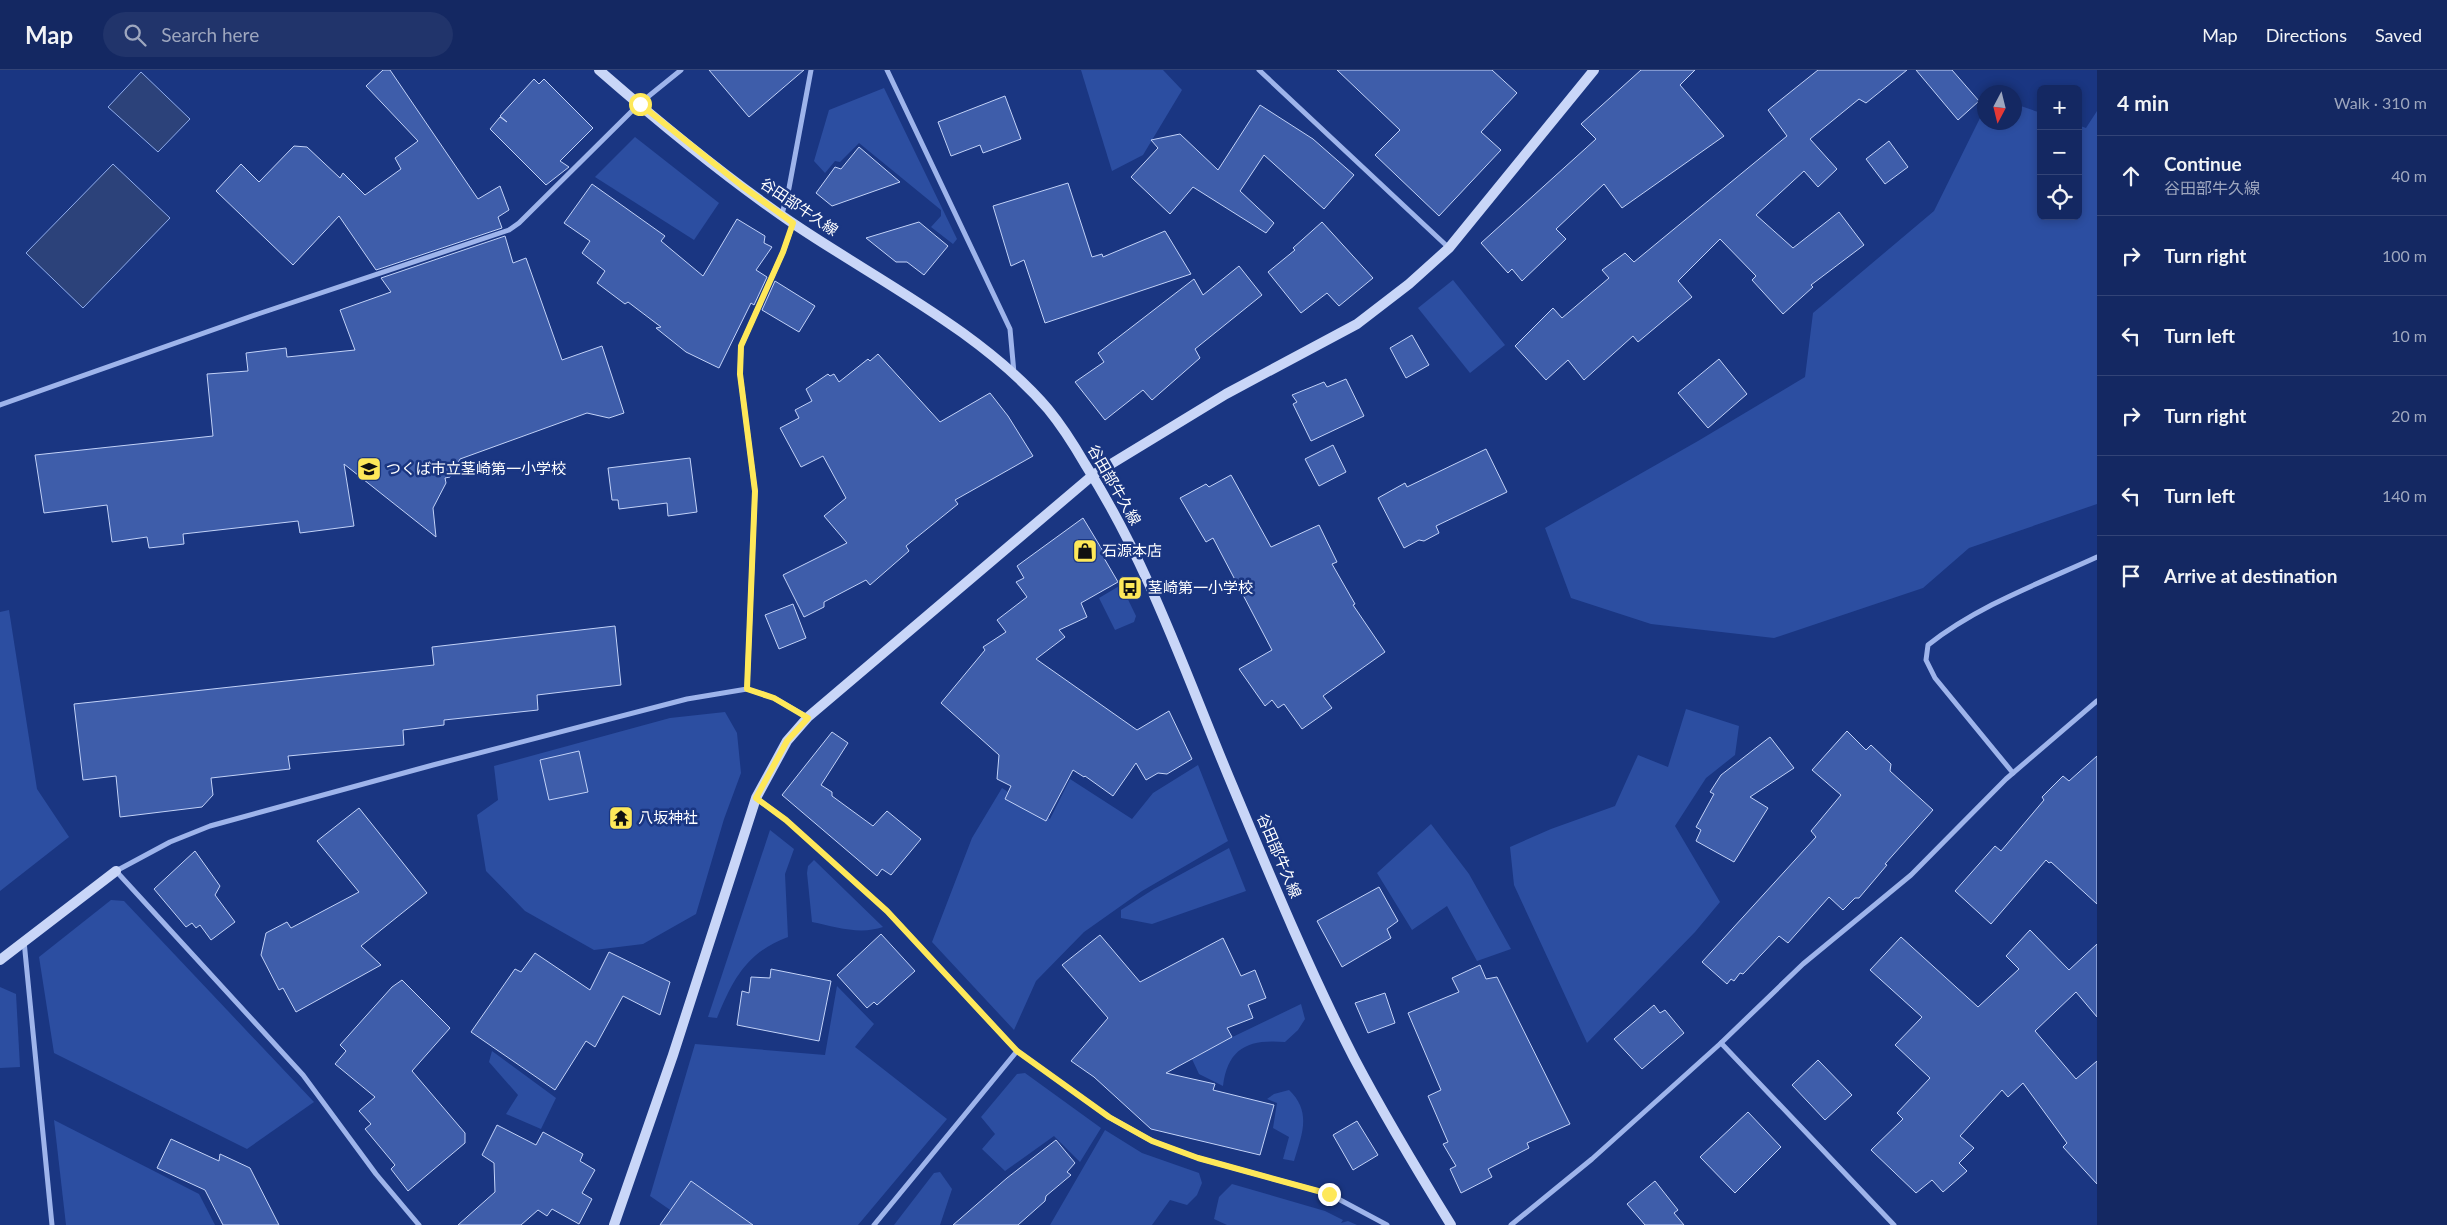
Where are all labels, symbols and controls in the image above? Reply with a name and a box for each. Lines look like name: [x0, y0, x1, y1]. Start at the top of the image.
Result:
search box: [103, 12, 453, 57]
text: Map: [25, 20, 73, 49]
icon: search: [121, 21, 149, 49]
text: Search here: [161, 23, 259, 46]
text: Map: [2202, 24, 2238, 46]
text: Directions: [2266, 24, 2347, 46]
text: Saved: [2375, 24, 2422, 46]
north arrow: [1977, 85, 2022, 130]
map controls: [2037, 85, 2082, 220]
button: +: [2037, 85, 2082, 130]
text: 4 min: [2117, 90, 2169, 115]
route start: [629, 93, 652, 116]
text: Walk · 310 m: [2334, 93, 2427, 112]
button: −: [2037, 130, 2082, 175]
text: Continue: [2164, 152, 2242, 175]
icon: ahead: [2117, 162, 2145, 190]
text: 40 m: [2391, 166, 2427, 185]
street label: 谷田部牛久線: [757, 174, 842, 239]
button: locate: [2037, 175, 2082, 220]
text: 谷田部牛久線: [2164, 178, 2260, 197]
icon: right: [2117, 242, 2145, 270]
text: Turn right: [2164, 244, 2246, 267]
text: 100 m: [2382, 246, 2427, 265]
icon: left: [2117, 322, 2145, 350]
text: Turn left: [2164, 324, 2235, 347]
text: 10 m: [2391, 326, 2427, 345]
icon: right: [2117, 402, 2145, 430]
text: Turn right: [2164, 404, 2246, 427]
text: 20 m: [2391, 406, 2427, 425]
street label: 谷田部牛久線: [1085, 441, 1145, 528]
school or university icon: つくば市立茎崎第一小学校: [356, 456, 382, 482]
place label: つくば市立茎崎第一小学校: [386, 459, 566, 477]
icon: left: [2117, 482, 2145, 510]
text: Turn left: [2164, 484, 2235, 507]
text: 140 m: [2382, 486, 2427, 505]
shop icon: 石源本店: [1072, 538, 1098, 564]
place label: 石源本店: [1102, 541, 1162, 559]
icon: arrive: [2117, 562, 2145, 590]
text: Arrive at destination: [2164, 564, 2337, 587]
bus stop icon: 茎崎第一小学校: [1117, 575, 1143, 601]
place label: 茎崎第一小学校: [1148, 578, 1253, 596]
temple icon: 八坂神社: [608, 805, 634, 831]
place label: 八坂神社: [638, 808, 698, 826]
street label: 谷田部牛久線: [1254, 811, 1306, 901]
route end: [1318, 1183, 1341, 1206]

